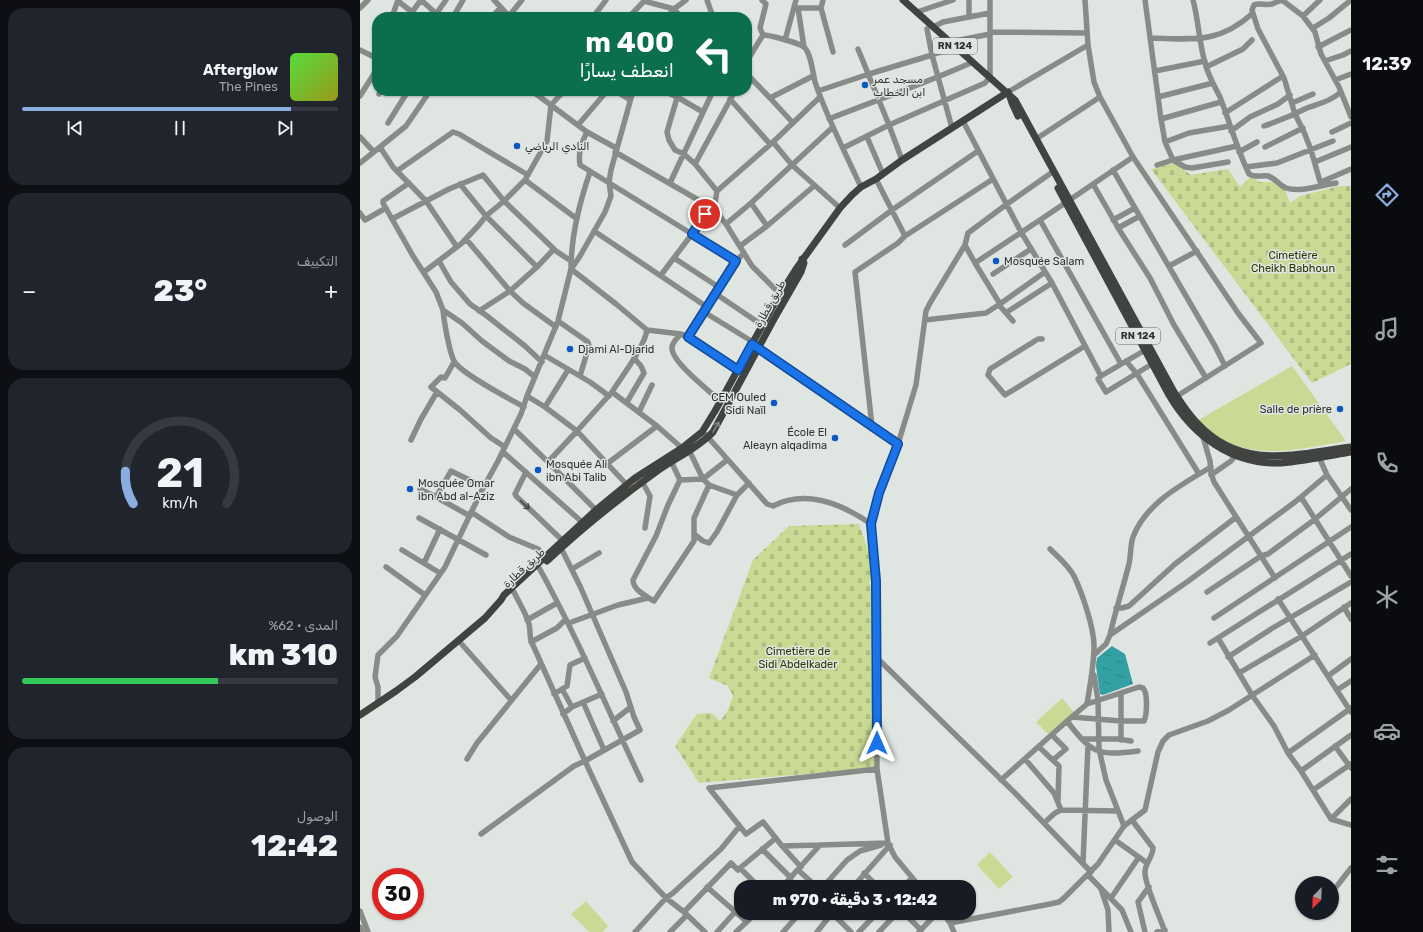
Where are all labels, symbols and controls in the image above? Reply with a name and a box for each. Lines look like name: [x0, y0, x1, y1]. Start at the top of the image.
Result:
text: 400 m: [585, 26, 674, 59]
icon: left: [688, 28, 740, 80]
road number: RN 124: [933, 38, 977, 54]
text: 12:39: [1362, 53, 1412, 75]
text: انعطف يسارًا: [580, 60, 674, 82]
text: Afterglow: [203, 61, 278, 79]
place label: مسجد عمر ابن الخطاب: [872, 73, 925, 99]
text: The Pines: [219, 79, 278, 94]
marker: مسجد عمر ابن الخطاب: [860, 80, 870, 90]
icon: previous: [64, 117, 86, 139]
icon: pause: [169, 117, 191, 139]
icon: next: [274, 117, 296, 139]
place label: النادي الرياضي: [525, 140, 590, 155]
marker: النادي الرياضي: [512, 141, 522, 151]
icon: directions: [1373, 181, 1401, 209]
pin: [688, 197, 722, 231]
icon: arrive: [694, 203, 716, 225]
park label: Cimetière Cheikh Babhoun: [1251, 249, 1335, 275]
text: التكييف: [297, 254, 338, 269]
place label: Mosquée Salam: [1004, 255, 1085, 268]
marker: Mosquée Salam: [991, 256, 1001, 266]
text: 23°: [154, 273, 207, 309]
text: −: [22, 278, 36, 305]
text: +: [324, 278, 338, 305]
street label: طريق قطارة: [752, 278, 789, 331]
icon: music: [1373, 315, 1401, 343]
road number: RN 124: [1116, 328, 1160, 344]
place label: Djami Al-Djarid: [578, 343, 654, 356]
marker: Djami Al-Djarid: [565, 344, 575, 354]
place label: CEM Ouled Sidi Naïl: [711, 391, 766, 417]
marker: CEM Ouled Sidi Naïl: [769, 398, 779, 408]
place label: Salle de prière: [1260, 403, 1332, 416]
marker: Salle de prière: [1335, 404, 1345, 414]
one-way arrow: [712, 421, 720, 433]
place label: École El Aleayn alqadima: [743, 426, 827, 452]
marker: École El Aleayn alqadima: [830, 433, 840, 443]
text: 21: [156, 448, 204, 497]
icon: phone: [1373, 449, 1401, 477]
place label: Mosquée Ali ibn Abi Talib: [546, 458, 607, 484]
marker: Mosquée Ali ibn Abi Talib: [533, 465, 543, 475]
place label: Mosquée Omar ibn Abd al-Aziz: [418, 477, 495, 503]
marker: Mosquée Omar ibn Abd al-Aziz: [405, 484, 415, 494]
text: km/h: [162, 495, 198, 512]
one-way arrow: [520, 500, 530, 510]
street label: طريق قطارة: [500, 545, 548, 591]
icon: climate: [1373, 583, 1401, 611]
text: المدى · 62%: [268, 618, 338, 633]
text: 310 km: [229, 637, 338, 673]
park label: Cimetière de Sidi Abdelkader: [759, 645, 838, 671]
icon: car: [1373, 717, 1401, 745]
position arrow: [856, 722, 898, 764]
text: الوصول: [297, 809, 338, 824]
text: 12:42: [251, 828, 338, 864]
icon: filters: [1373, 851, 1401, 879]
speed limit sign: 30: [372, 868, 424, 920]
north arrow: [1295, 876, 1339, 920]
map controls: [1295, 876, 1339, 920]
text: 12:42 · 3 دقيقة · 970 m: [773, 891, 937, 909]

